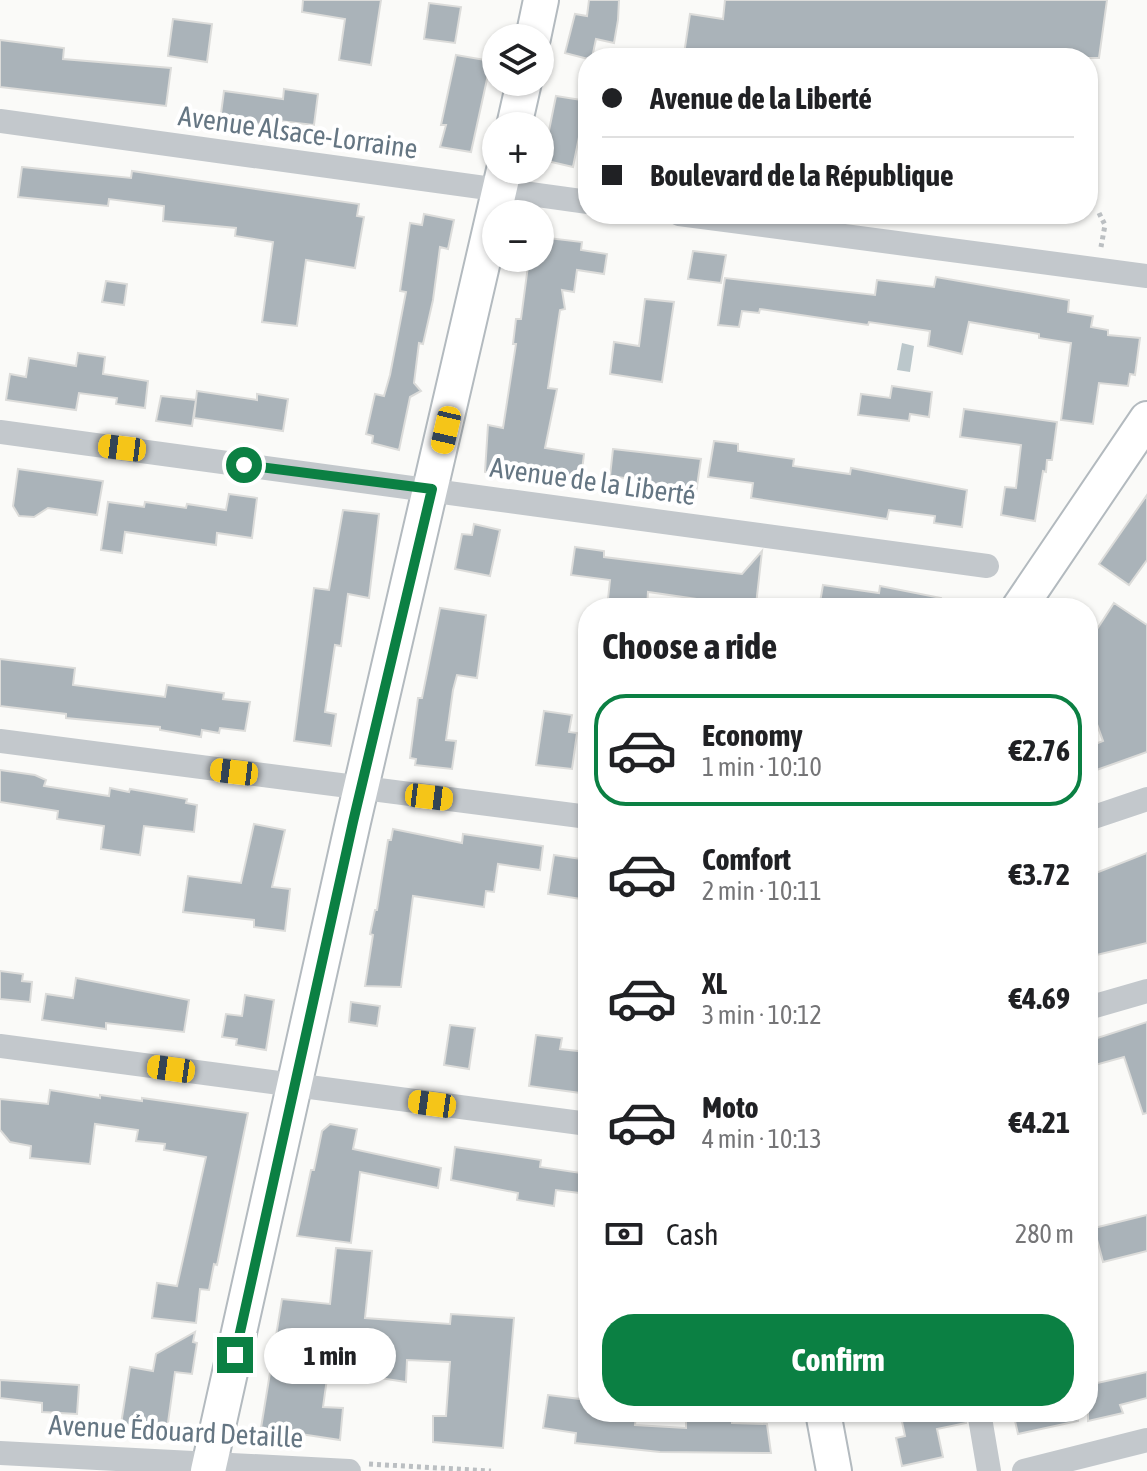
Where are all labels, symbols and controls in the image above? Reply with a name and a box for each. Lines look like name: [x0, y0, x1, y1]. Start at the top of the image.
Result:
map controls: [482, 24, 554, 272]
button: layers: [482, 24, 554, 96]
text: Avenue de la Liberté: [650, 81, 872, 115]
street label: Avenue Alsace-Lorraine: [176, 99, 420, 165]
button: +: [482, 112, 554, 184]
text: Boulevard de la République: [650, 158, 954, 192]
button: −: [482, 200, 554, 272]
car: [429, 404, 463, 456]
car: [97, 433, 147, 463]
route start: [226, 447, 262, 483]
street label: Avenue de la Liberté: [488, 451, 698, 511]
text: Choose a ride: [602, 625, 777, 667]
icon: car: [606, 714, 678, 786]
text: Economy: [702, 718, 803, 752]
text: €2.76: [1009, 733, 1070, 767]
text: 1 min · 10:10: [702, 752, 822, 782]
car: [209, 757, 259, 787]
car: [404, 782, 454, 812]
icon: car: [606, 838, 678, 910]
text: Comfort: [702, 842, 791, 876]
text: €3.72: [1009, 857, 1070, 891]
text: 2 min · 10:11: [702, 876, 822, 906]
icon: car: [606, 962, 678, 1034]
text: XL: [702, 966, 727, 1000]
text: €4.69: [1009, 981, 1070, 1015]
text: 3 min · 10:12: [702, 1000, 822, 1030]
car: [146, 1054, 196, 1084]
icon: car: [606, 1086, 678, 1158]
car: [407, 1089, 457, 1119]
text: Moto: [702, 1090, 759, 1124]
text: €4.21: [1009, 1105, 1070, 1139]
text: 4 min · 10:13: [702, 1124, 822, 1154]
icon: cash: [602, 1212, 646, 1256]
text: Cash: [666, 1217, 719, 1251]
text: 280 m: [1015, 1219, 1074, 1249]
button: Confirm: [602, 1314, 1074, 1406]
callout: 1 min: [263, 1327, 395, 1383]
route end: [217, 1337, 253, 1373]
text: 1 min: [303, 1341, 357, 1371]
street label: Avenue Édouard Detaille: [48, 1408, 304, 1454]

